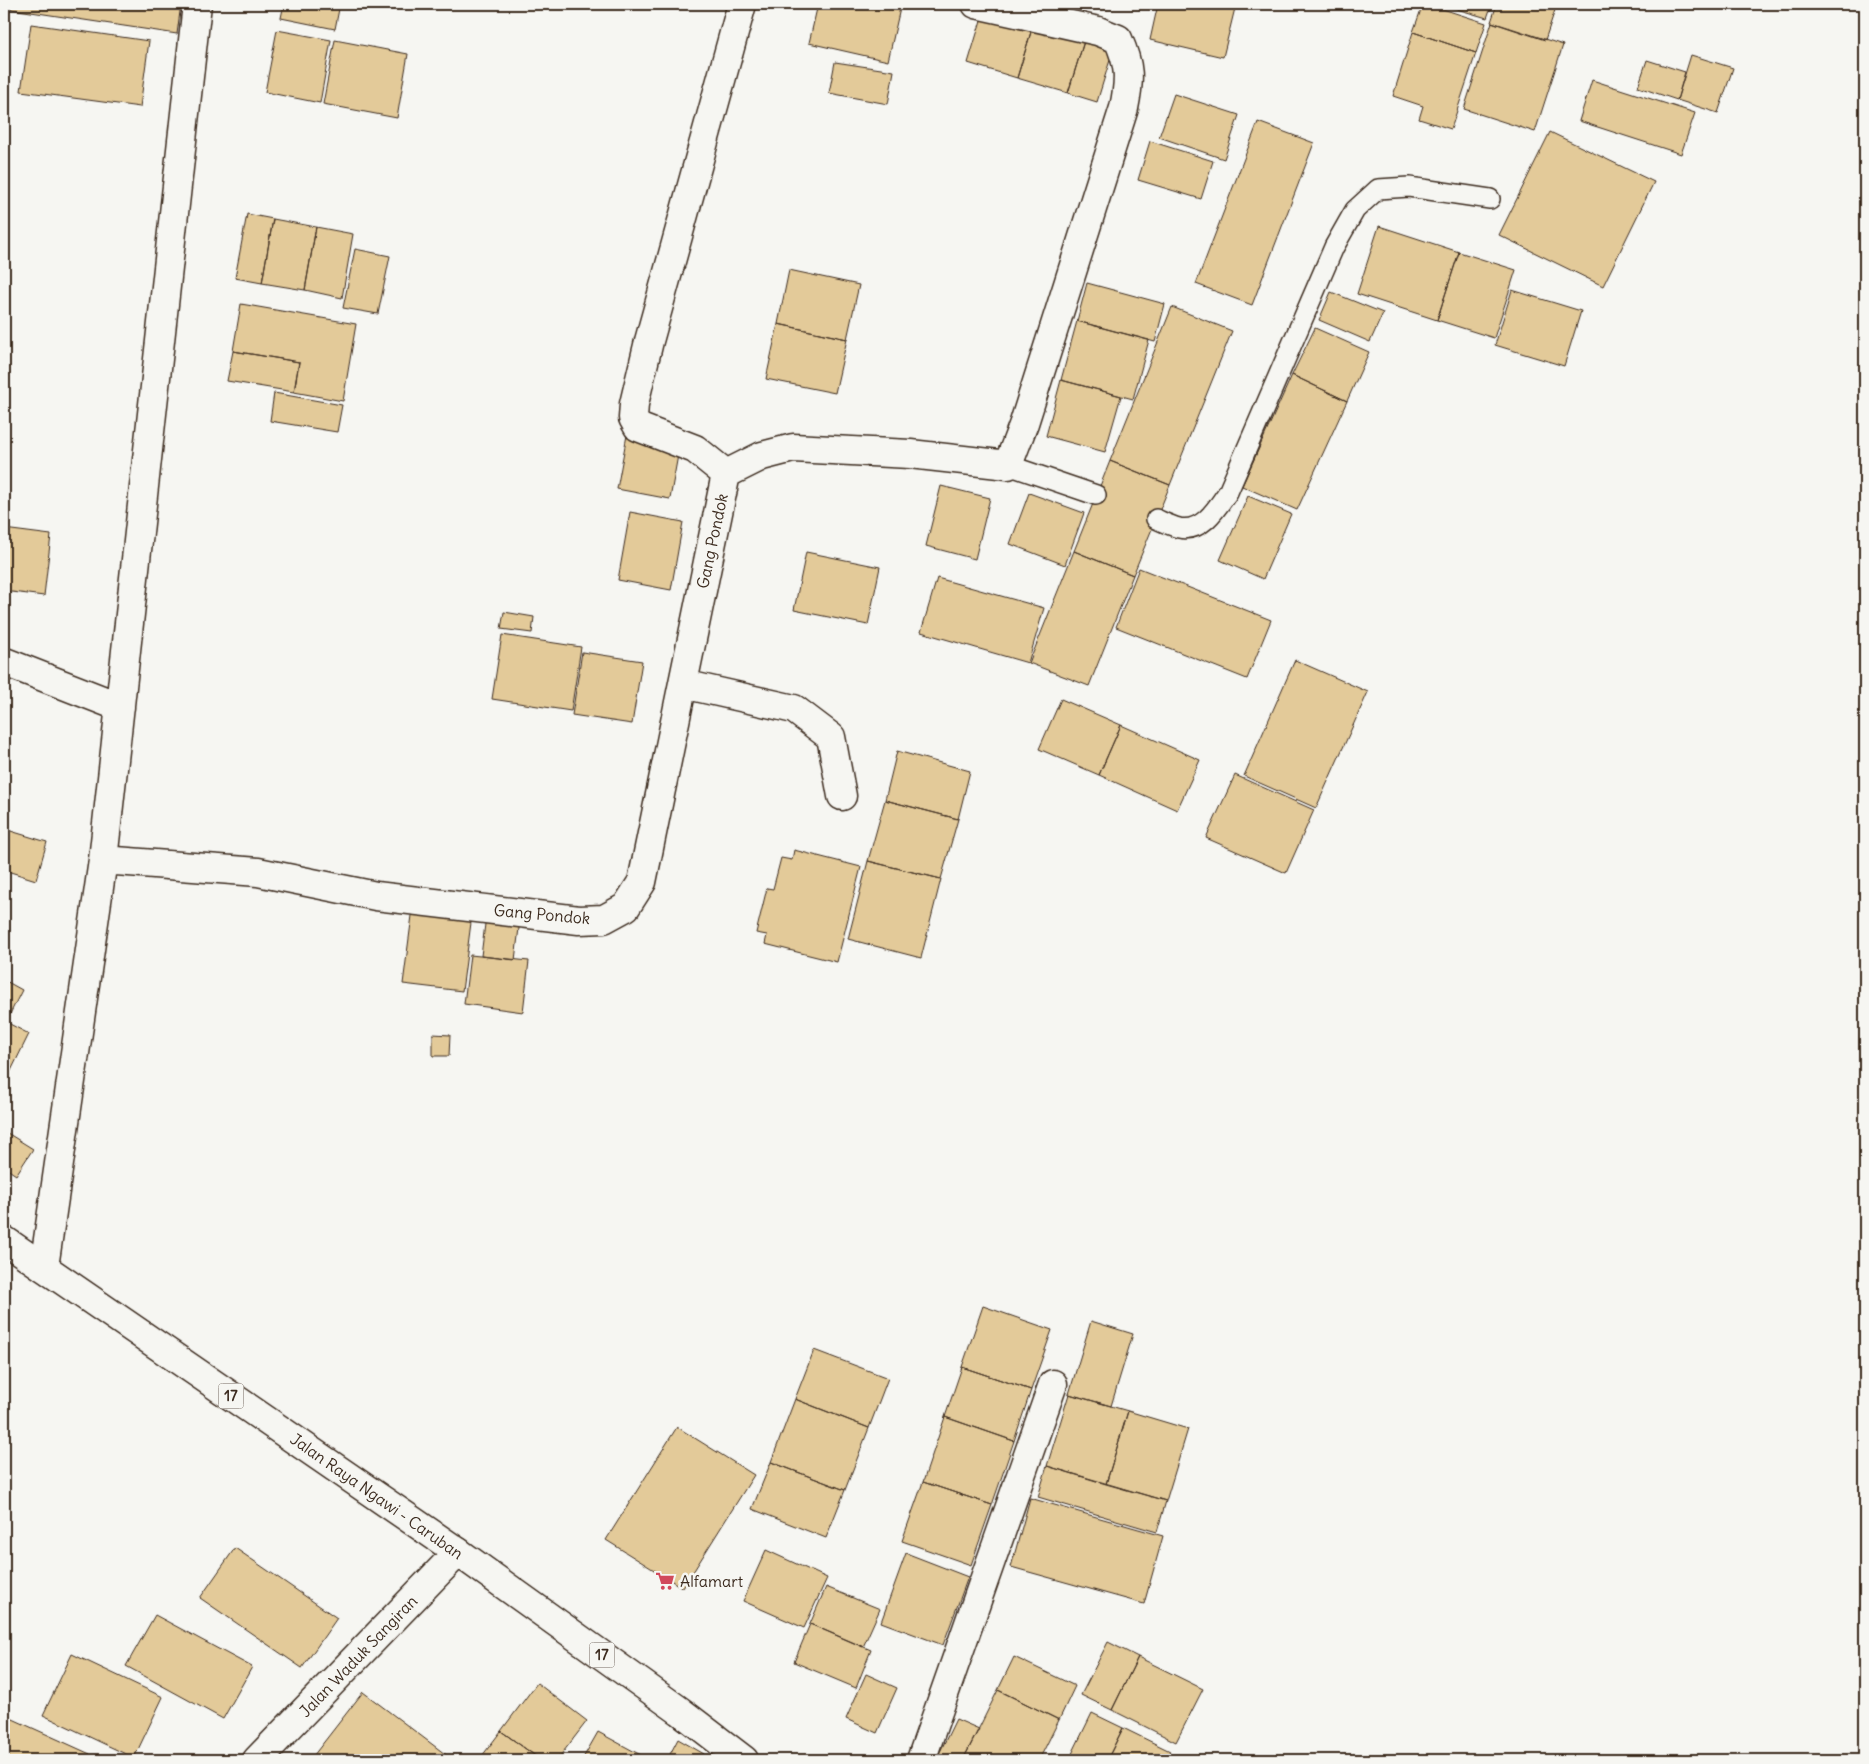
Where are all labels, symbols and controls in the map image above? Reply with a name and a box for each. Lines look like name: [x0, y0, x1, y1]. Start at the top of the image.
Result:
street label: Gang Pondok: [692, 492, 732, 590]
street label: Gang Pondok: [493, 900, 591, 928]
road number: 17: [218, 1384, 244, 1408]
street label: Jalan Raya Ngawi - Caruban: [287, 1429, 467, 1563]
supermarket icon: Alfamart: [654, 1570, 676, 1592]
place label: Alfamart: [680, 1571, 744, 1591]
street label: Jalan Waduk Sangiran: [295, 1591, 421, 1721]
road number: 17: [590, 1642, 614, 1668]

